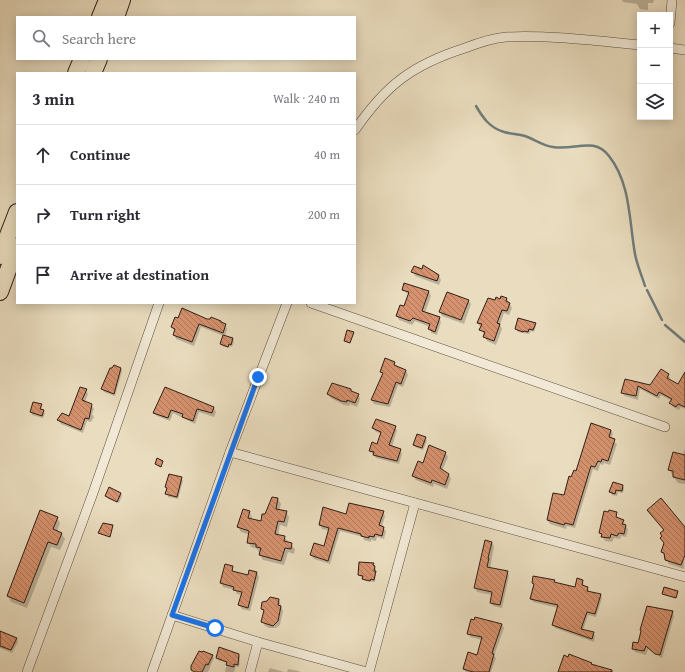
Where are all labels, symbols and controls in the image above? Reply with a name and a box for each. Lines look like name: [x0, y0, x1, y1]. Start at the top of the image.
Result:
map controls: [637, 12, 673, 120]
button: +: [637, 12, 673, 48]
search box: [16, 16, 356, 60]
icon: search: [30, 27, 52, 49]
text: Search here: [62, 28, 136, 49]
button: −: [637, 48, 673, 84]
button: layers: [637, 84, 673, 120]
text: 3 min: [32, 86, 74, 111]
text: Walk · 240 m: [273, 89, 340, 108]
icon: ahead: [32, 144, 54, 166]
text: Continue: [70, 144, 131, 165]
text: 40 m: [314, 145, 340, 164]
icon: right: [32, 204, 54, 226]
text: Turn right: [70, 204, 141, 225]
text: 200 m: [308, 205, 340, 224]
icon: arrive: [32, 264, 54, 286]
text: Arrive at destination: [70, 264, 209, 285]
route end: [249, 368, 267, 386]
route start: [206, 619, 224, 637]

